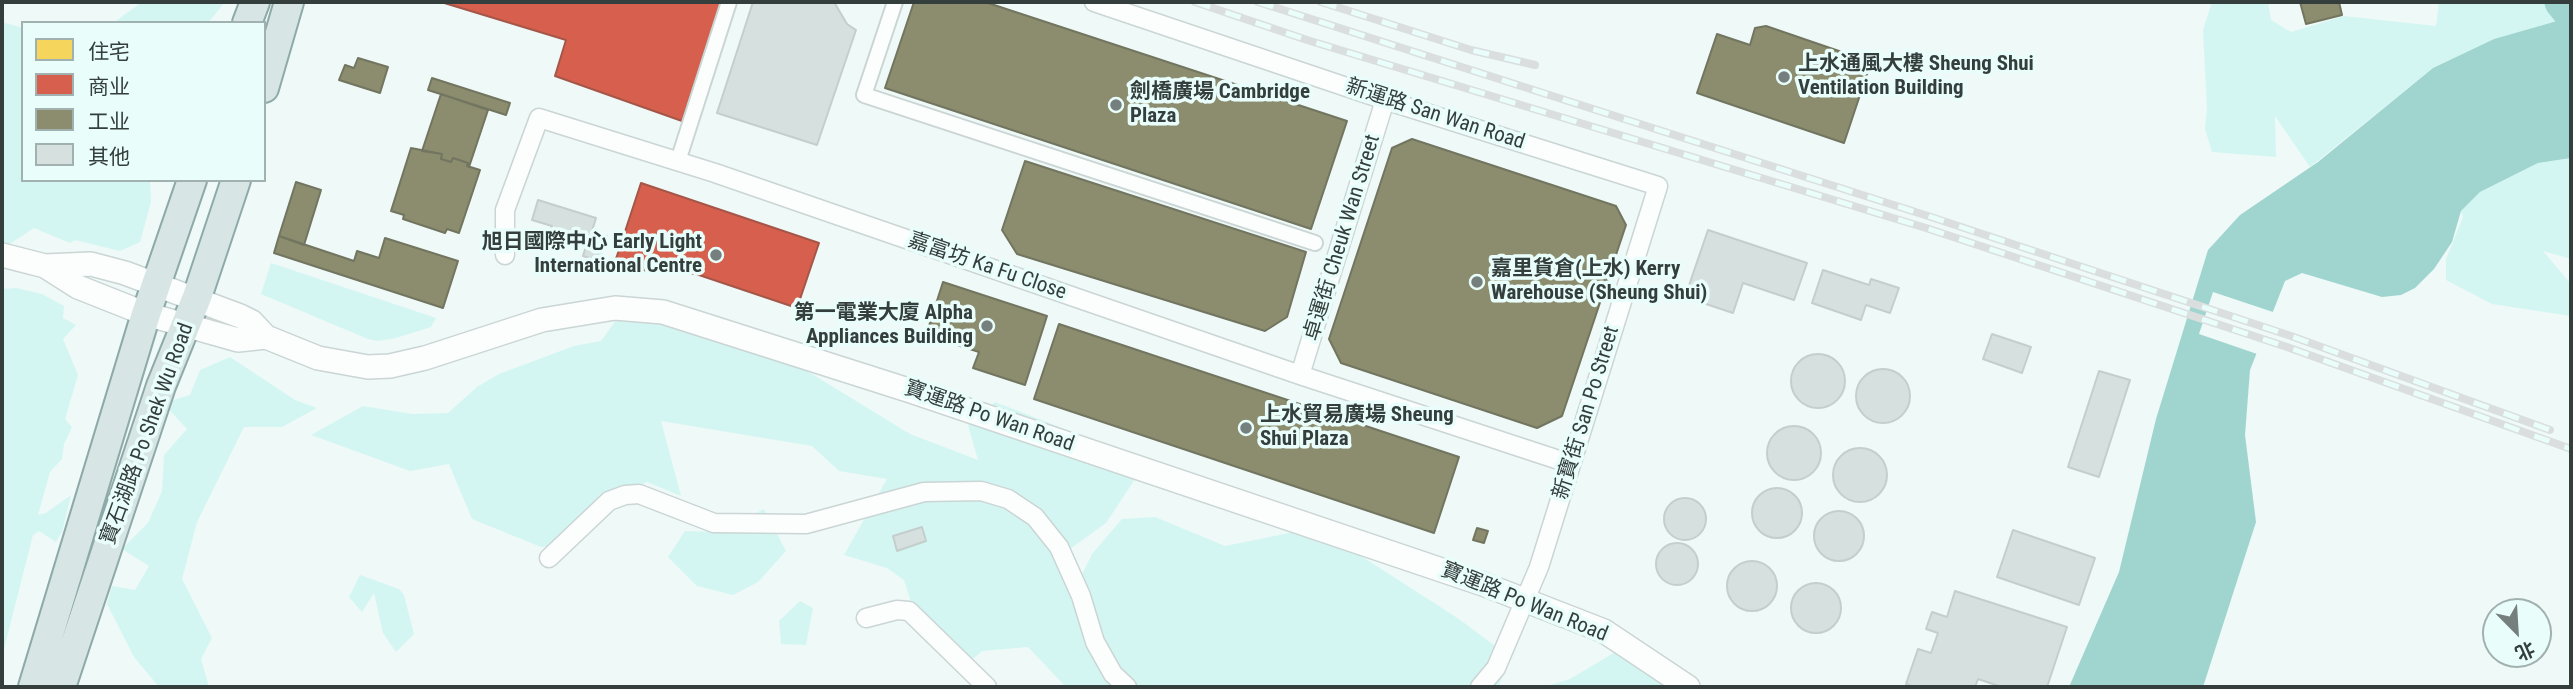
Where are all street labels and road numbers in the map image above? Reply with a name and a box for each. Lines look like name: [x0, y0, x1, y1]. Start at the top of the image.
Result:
street label: 新運路 San Wan Road: [1342, 74, 1528, 156]
street label: 卓運街 Cheuk Wan Street: [1300, 132, 1386, 344]
street label: 嘉富坊 Ka Fu Close: [905, 228, 1069, 306]
street label: 寶石湖路 Po Shek Wu Road: [96, 320, 200, 548]
street label: 新寶街 San Po Street: [1549, 323, 1625, 503]
street label: 寶運路 Po Wan Road: [901, 376, 1077, 458]
street label: 寶運路 Po Wan Road: [1437, 558, 1611, 648]

